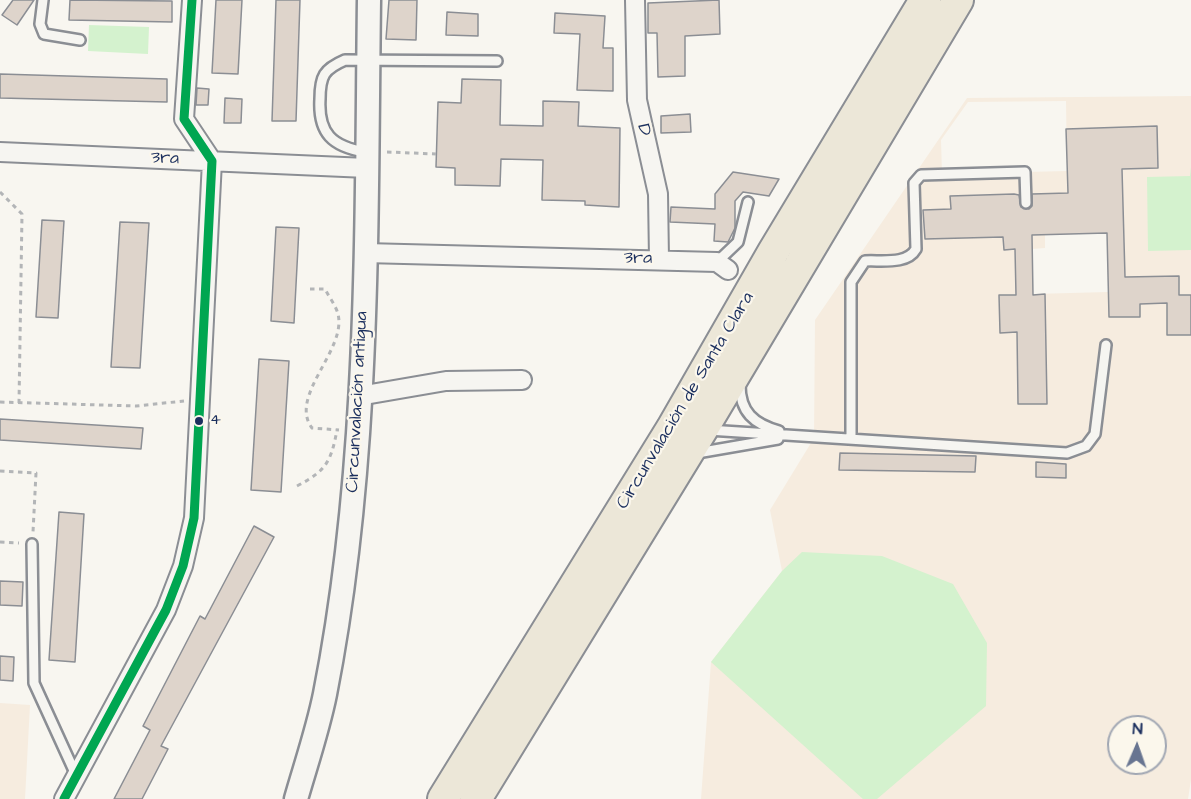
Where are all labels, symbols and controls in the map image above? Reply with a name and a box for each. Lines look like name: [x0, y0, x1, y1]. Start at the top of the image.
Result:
street label: D: [631, 122, 655, 138]
street label: 3ra: [151, 148, 179, 170]
street label: 3ra: [624, 248, 652, 270]
street label: Circunvalación de Santa Clara: [613, 289, 759, 513]
street label: Circunvalación antigua: [342, 311, 374, 493]
place label: 4: [210, 411, 221, 431]
marker: 4: [193, 415, 205, 427]
north arrow: [1107, 715, 1167, 775]
text: N: [1132, 718, 1143, 740]

